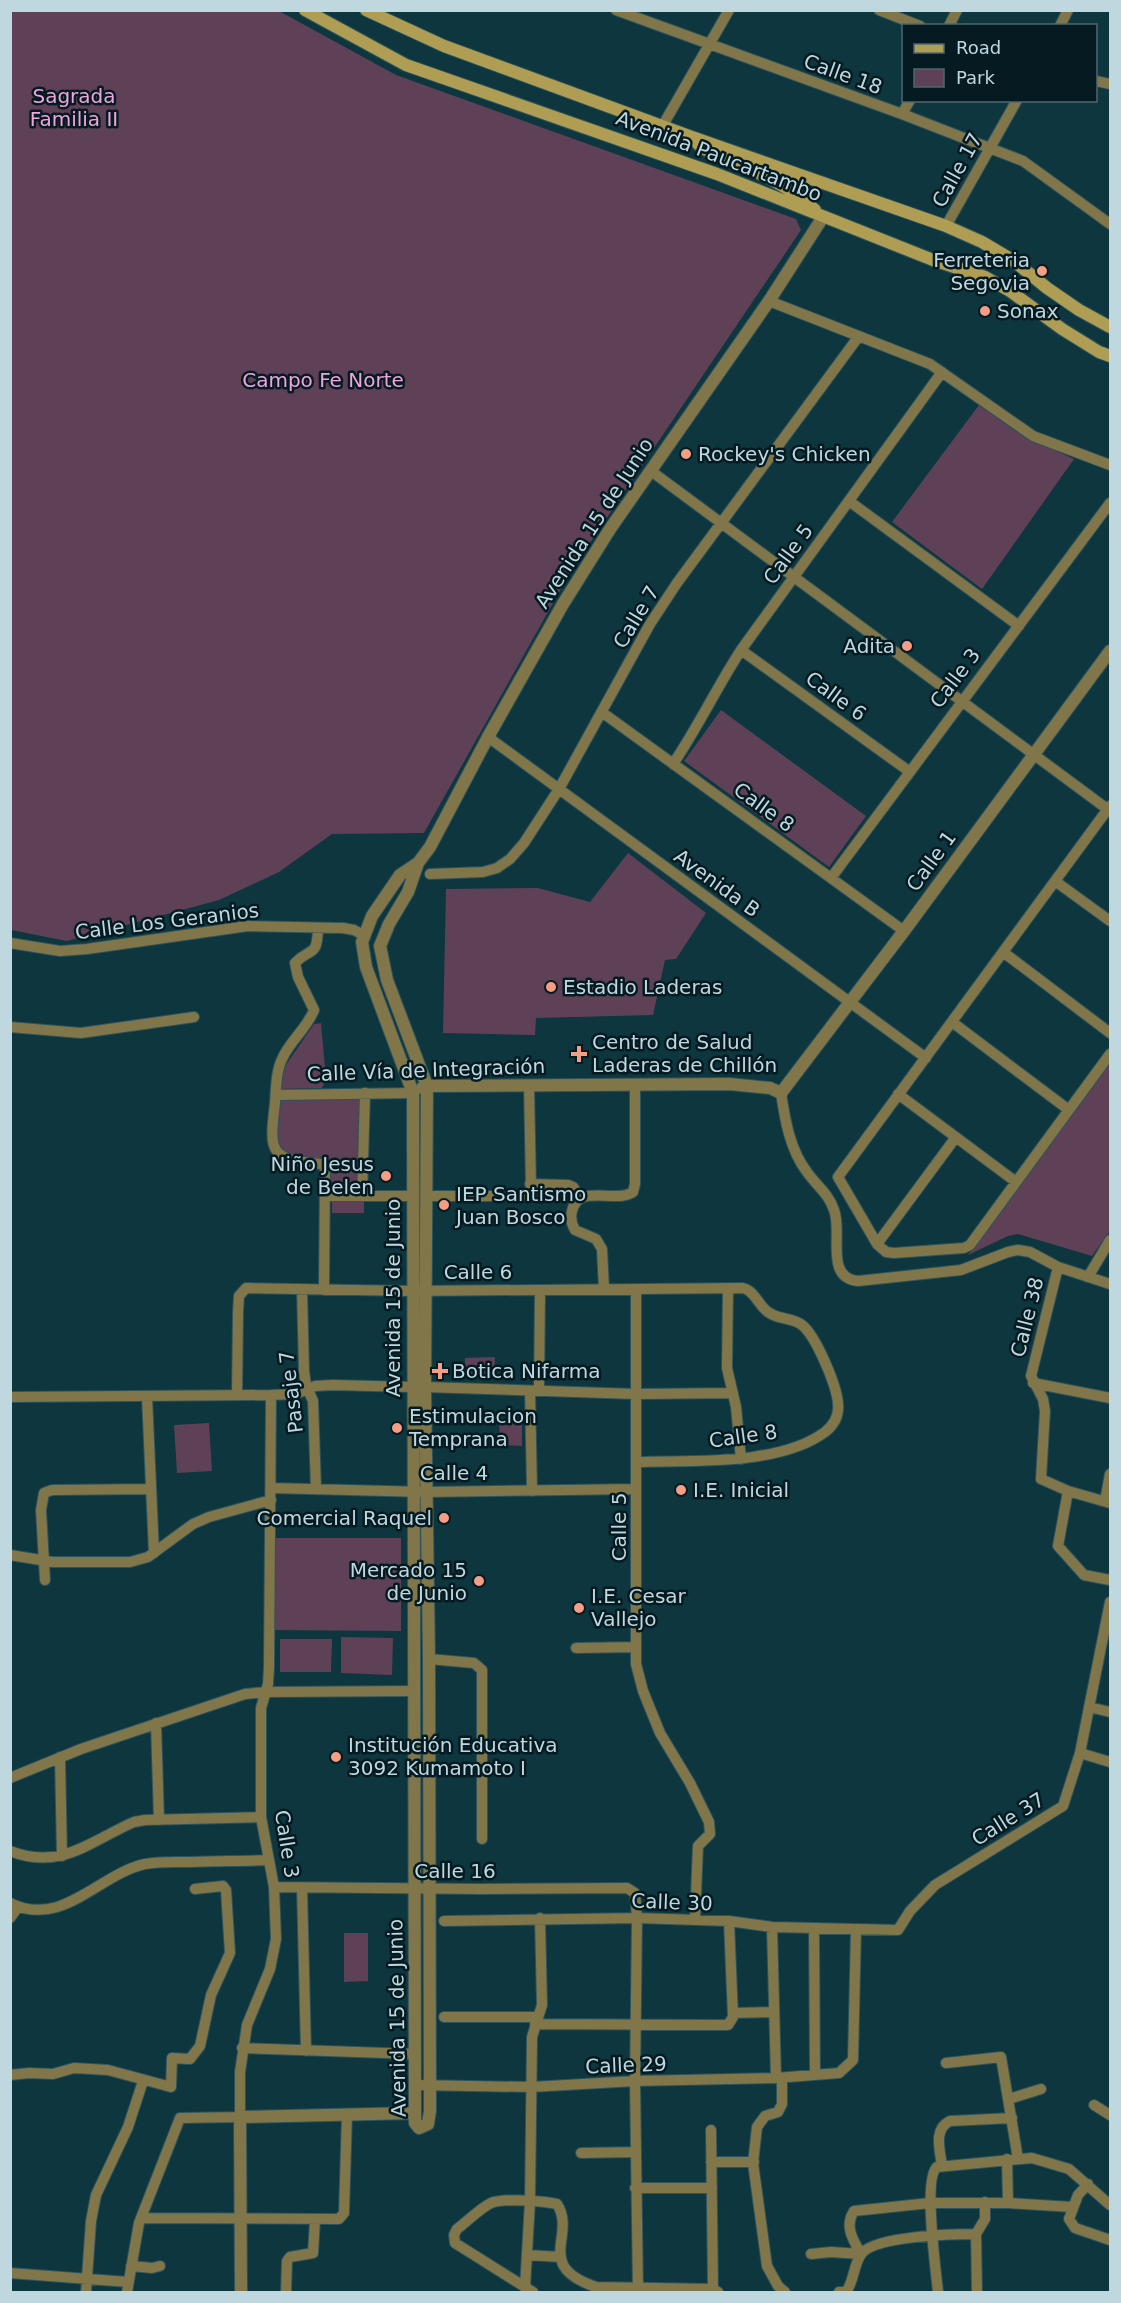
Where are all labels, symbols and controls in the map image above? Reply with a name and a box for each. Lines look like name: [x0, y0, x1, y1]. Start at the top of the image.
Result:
legend: [902, 24, 1097, 102]
text: Road: [956, 37, 1001, 58]
street label: Calle 18: [801, 49, 885, 99]
text: Park: [956, 67, 995, 88]
park label: Sagrada Familia II: [30, 84, 118, 131]
street label: Avenida Paucartambo: [613, 106, 825, 206]
street label: Calle 17: [927, 129, 987, 211]
place label: Ferreteria Segovia: [933, 248, 1030, 295]
marker: Ferreteria Segovia: [1035, 264, 1049, 278]
place label: Sonax: [997, 299, 1059, 323]
marker: Sonax: [978, 304, 992, 318]
park label: Campo Fe Norte: [242, 368, 404, 392]
street label: Avenida 15 de Junio: [530, 433, 658, 613]
place label: Rockey's Chicken: [698, 442, 871, 466]
marker: Rockey's Chicken: [679, 447, 693, 461]
street label: Calle 5: [758, 519, 818, 589]
street label: Calle 7: [608, 581, 664, 653]
place label: Adita: [843, 634, 895, 658]
marker: Adita: [900, 639, 914, 653]
street label: Calle 3: [925, 643, 985, 713]
street label: Calle 6: [801, 666, 871, 726]
street label: Calle 8: [729, 777, 799, 837]
street label: Calle 1: [901, 826, 961, 896]
street label: Avenida B: [670, 844, 764, 922]
street label: Calle Los Geranios: [74, 898, 260, 944]
place label: Estadio Laderas: [563, 975, 722, 999]
marker: Estadio Laderas: [544, 980, 558, 994]
place label: Centro de Salud Laderas de Chillón: [592, 1030, 777, 1077]
marker: Centro de Salud Laderas de Chillón: [570, 1045, 588, 1063]
street label: Calle Vía de Integración: [306, 1054, 546, 1086]
place label: Niño Jesus de Belen: [270, 1152, 374, 1199]
marker: Niño Jesus de Belen: [379, 1169, 393, 1183]
place label: IEP Santismo Juan Bosco: [454, 1182, 586, 1229]
marker: IEP Santismo Juan Bosco: [437, 1198, 451, 1212]
street label: Avenida 15 de Junio: [381, 1199, 405, 1397]
street label: Calle 6: [444, 1260, 512, 1284]
street label: Calle 38: [1006, 1275, 1048, 1359]
street label: Pasaje 7: [274, 1349, 308, 1435]
place label: Botica Nifarma: [452, 1359, 600, 1383]
marker: Botica Nifarma: [433, 1364, 447, 1378]
place label: Estimulacion Temprana: [408, 1404, 537, 1451]
street label: Calle 8: [707, 1419, 779, 1453]
marker: Estimulacion Temprana: [390, 1421, 404, 1435]
street label: Calle 4: [420, 1461, 488, 1485]
place label: I.E. Inicial: [693, 1478, 789, 1502]
marker: I.E. Inicial: [674, 1483, 688, 1497]
street label: Calle 5: [607, 1493, 631, 1561]
place label: Comercial Raquel: [257, 1506, 432, 1530]
marker: Comercial Raquel: [437, 1511, 451, 1525]
place label: Mercado 15 de Junio: [350, 1558, 467, 1605]
marker: Mercado 15 de Junio: [472, 1574, 486, 1588]
place label: I.E. Cesar Vallejo: [591, 1584, 687, 1631]
marker: I.E. Cesar Vallejo: [572, 1601, 586, 1615]
place label: Institución Educativa 3092 Kumamoto I: [348, 1733, 557, 1780]
marker: Institución Educativa 3092 Kumamoto I: [329, 1750, 343, 1764]
street label: Calle 37: [967, 1787, 1049, 1851]
street label: Calle 3: [270, 1808, 304, 1880]
street label: Calle 16: [414, 1859, 496, 1883]
street label: Calle 30: [631, 1889, 713, 1915]
street label: Avenida 15 de Junio: [383, 1919, 411, 2117]
street label: Calle 29: [585, 2052, 667, 2078]

